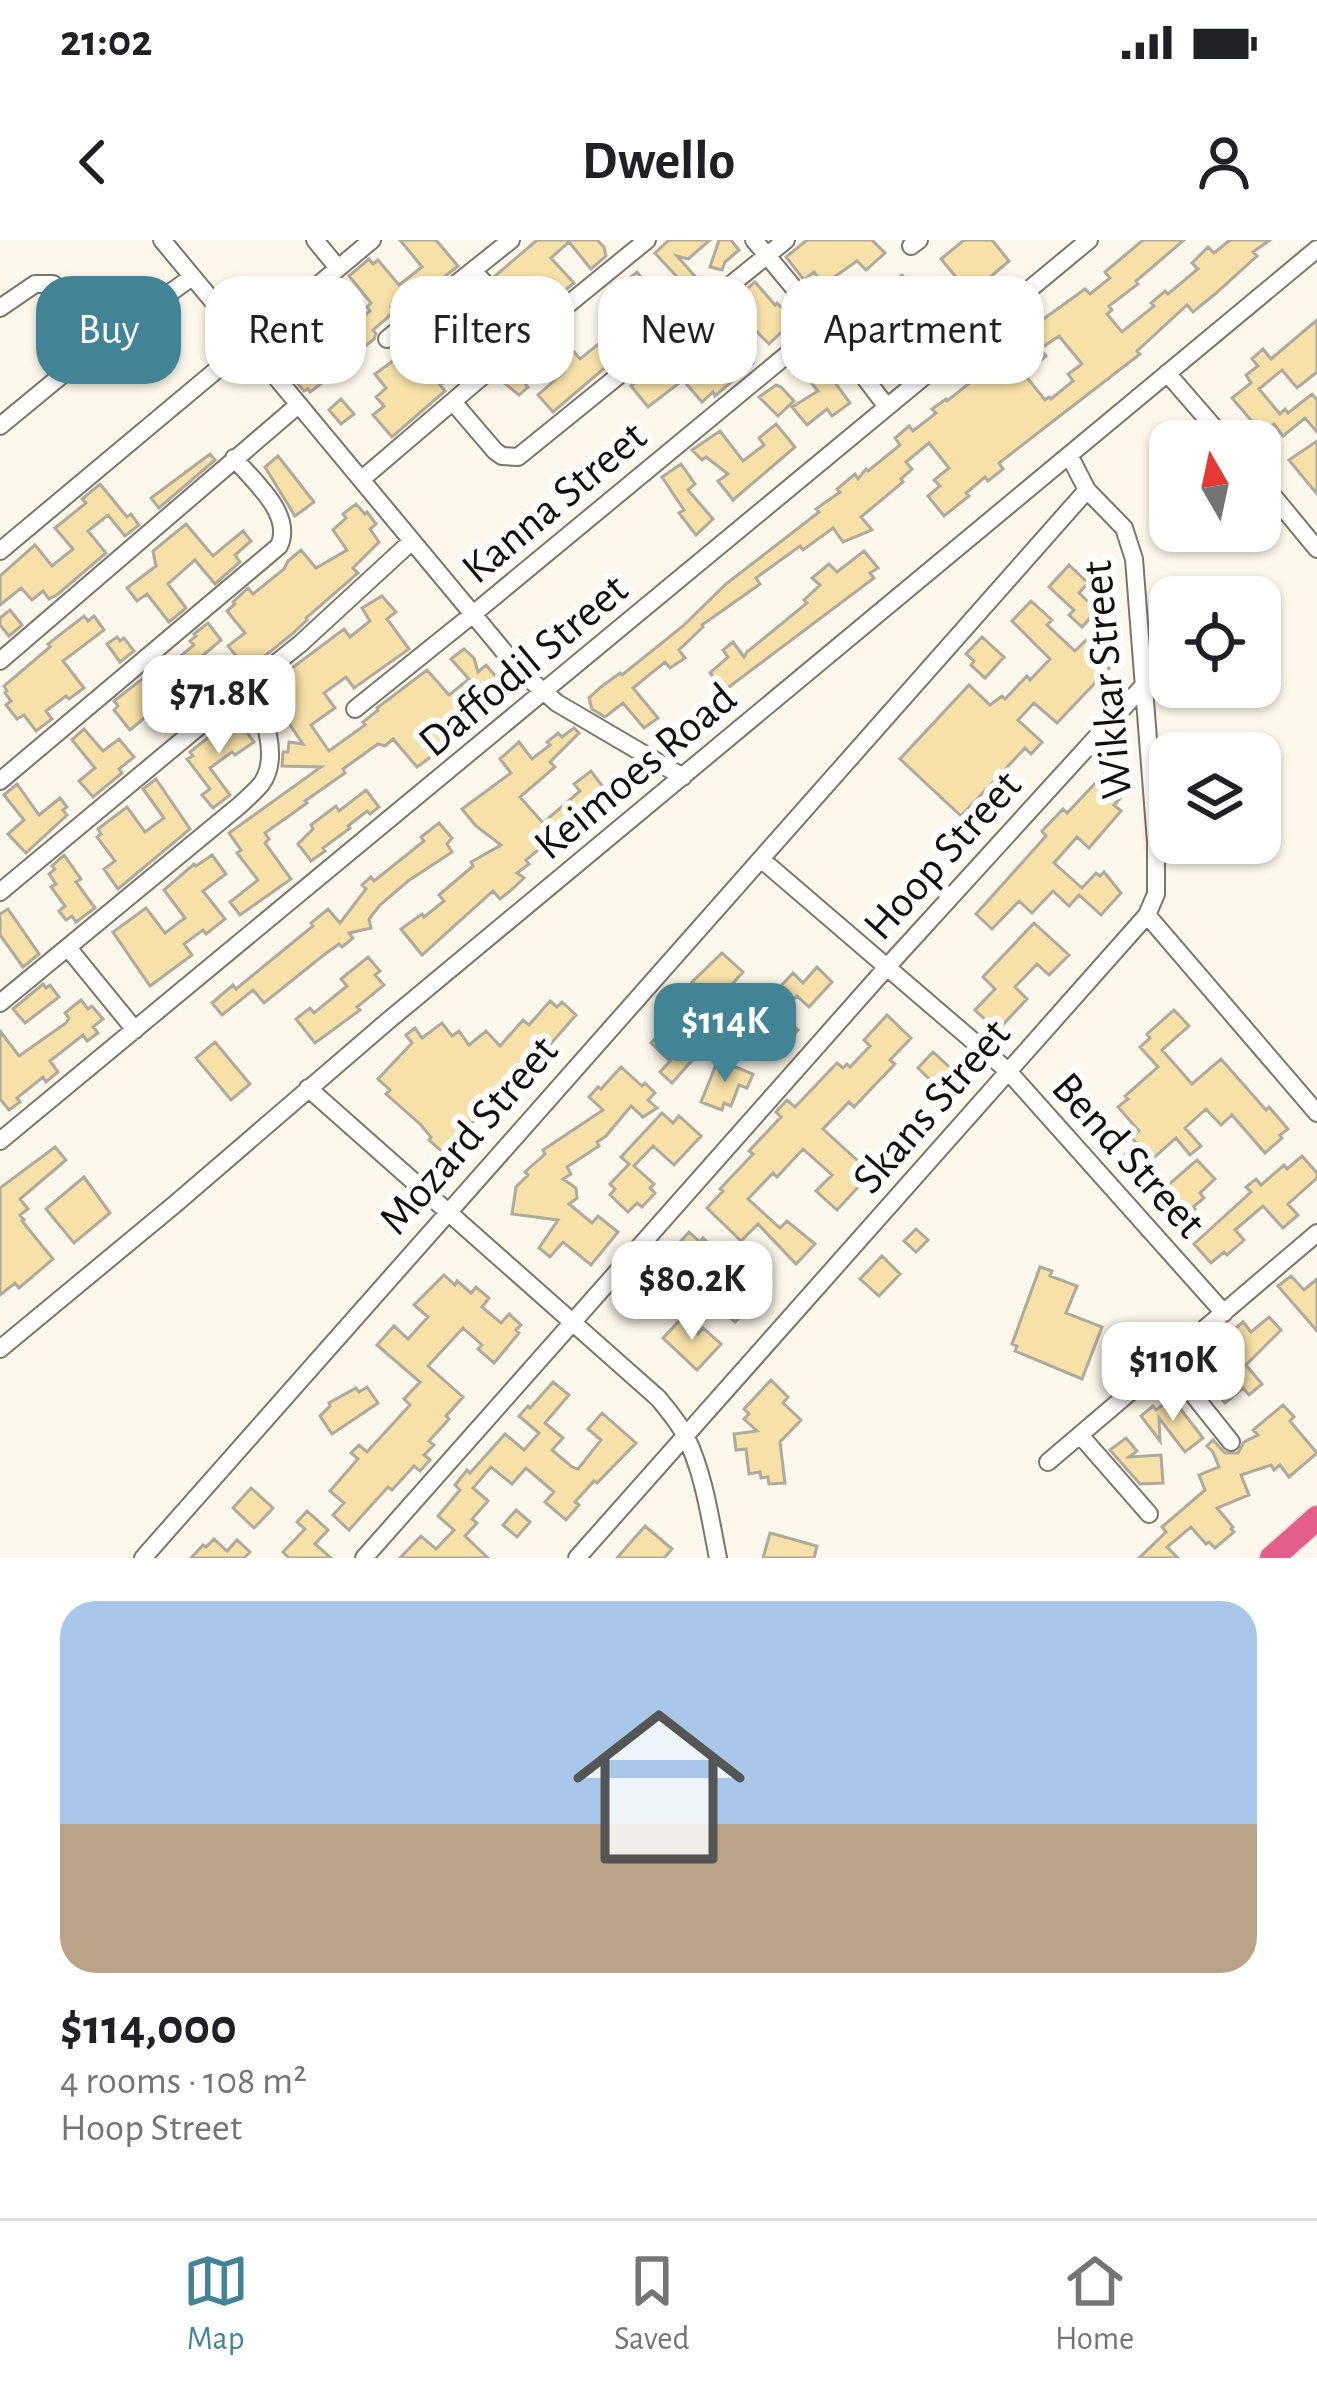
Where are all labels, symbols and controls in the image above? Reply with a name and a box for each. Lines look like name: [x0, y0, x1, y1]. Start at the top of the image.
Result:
text: 21:02: [60, 19, 152, 64]
icon: back: [60, 129, 126, 195]
icon: person: [1191, 129, 1257, 195]
text: Dwello: [582, 135, 735, 189]
chip: Buy: [36, 276, 181, 384]
chip: Rent: [205, 276, 366, 384]
chip: Filters: [390, 276, 574, 384]
chip: New: [598, 276, 757, 384]
chip: Apartment: [781, 276, 1044, 384]
street label: Kanna Street: [454, 413, 655, 592]
north arrow: [1149, 420, 1281, 552]
map controls: [1149, 420, 1281, 864]
street label: Wikkar Street: [1075, 559, 1140, 801]
street label: Daffodil Street: [411, 566, 636, 766]
button: locate: [1149, 576, 1281, 708]
pin: $71.8K: [121, 655, 317, 757]
text: $71.8K: [169, 674, 269, 713]
street label: Keimoes Road: [526, 675, 745, 869]
button: layers: [1149, 732, 1281, 864]
street label: Hoop Street: [856, 762, 1030, 949]
pin: $114K: [641, 983, 809, 1085]
text: $114K: [681, 1002, 769, 1041]
street label: Skans Street: [845, 1011, 1019, 1202]
street label: Mozard Street: [371, 1028, 567, 1243]
street label: Bend Street: [1043, 1065, 1213, 1247]
pin: $80.2K: [594, 1241, 790, 1343]
text: $80.2K: [638, 1260, 746, 1299]
pin: $110K: [1089, 1322, 1257, 1424]
text: $110K: [1129, 1341, 1217, 1380]
icon: home: [551, 1679, 767, 1895]
text: $114,000: [60, 2002, 237, 2053]
text: 4 rooms · 108 m²: [60, 2062, 307, 2101]
text: Hoop Street: [60, 2109, 242, 2148]
tab: Map: [183, 2248, 249, 2360]
tab: Saved: [614, 2248, 690, 2360]
tab: Home: [1055, 2248, 1134, 2360]

